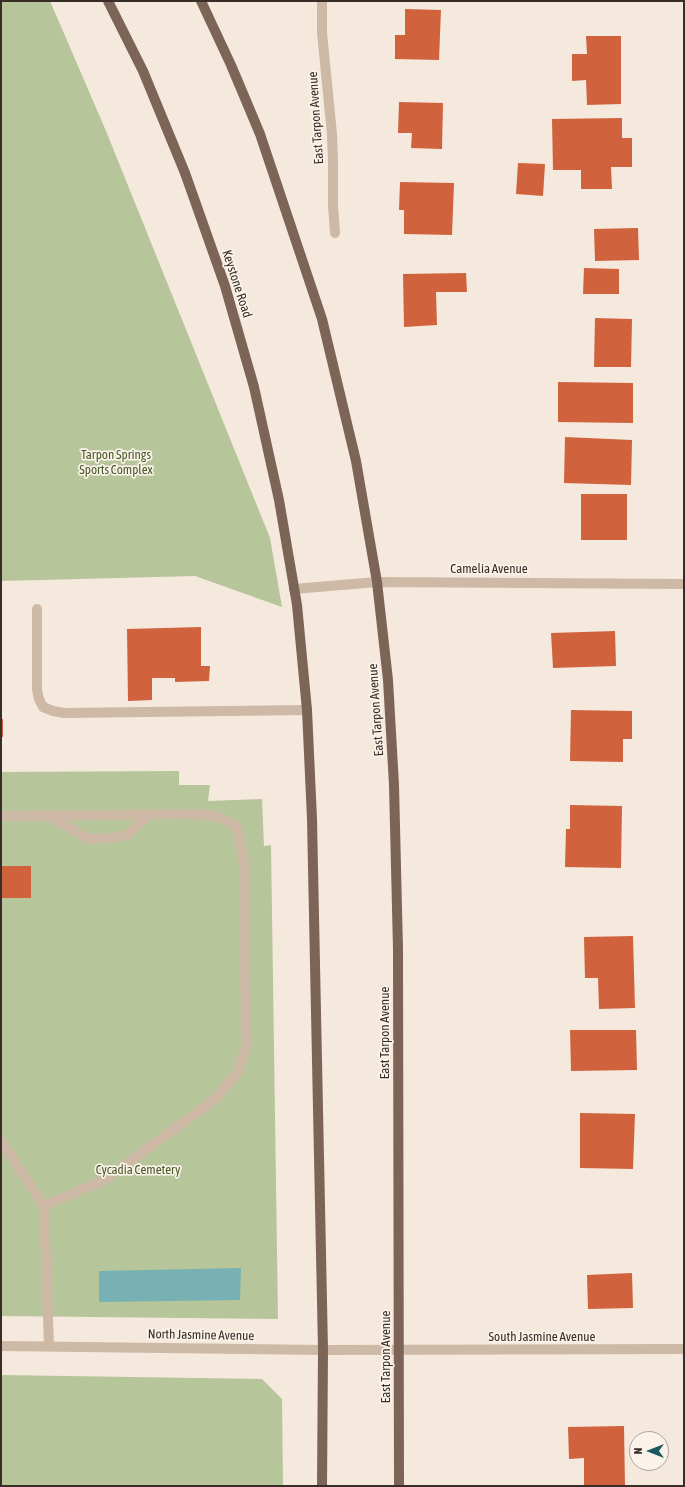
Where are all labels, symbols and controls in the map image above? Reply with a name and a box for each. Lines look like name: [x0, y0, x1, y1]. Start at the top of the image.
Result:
street label: East Tarpon Avenue: [305, 71, 327, 165]
street label: Keystone Road: [219, 248, 255, 320]
park label: Tarpon Springs Sports Complex: [79, 447, 153, 478]
street label: Camelia Avenue: [450, 561, 528, 577]
street label: East Tarpon Avenue: [365, 663, 387, 757]
street label: East Tarpon Avenue: [377, 987, 393, 1079]
park label: Cycadia Cemetery: [96, 1162, 180, 1178]
street label: East Tarpon Avenue: [378, 1311, 394, 1403]
street label: North Jasmine Avenue: [148, 1326, 254, 1344]
street label: South Jasmine Avenue: [489, 1329, 595, 1345]
north arrow: [629, 1431, 669, 1471]
text: N: [632, 1448, 644, 1454]

